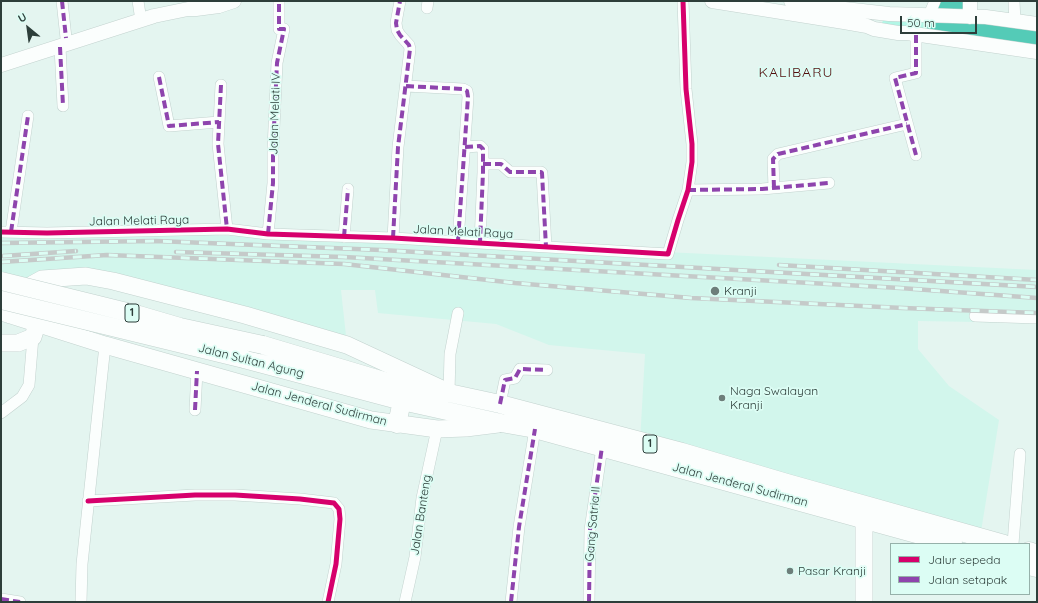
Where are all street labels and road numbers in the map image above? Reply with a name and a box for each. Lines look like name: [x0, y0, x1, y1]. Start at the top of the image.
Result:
street label: Jalan Melati IV: [266, 73, 284, 155]
street label: Jalan Melati Raya: [89, 213, 189, 229]
street label: Jalan Melati Raya: [412, 222, 514, 242]
road number: 1: [125, 304, 139, 322]
street label: Jalan Sultan Agung: [197, 341, 305, 381]
street label: Jalan Jenderal Sudirman: [250, 379, 388, 429]
road number: 1: [643, 435, 657, 453]
street label: Jalan Jenderal Sudirman: [671, 460, 809, 510]
street label: Jalan Banteng: [408, 474, 434, 556]
street label: Gang Satria II: [583, 486, 603, 562]

